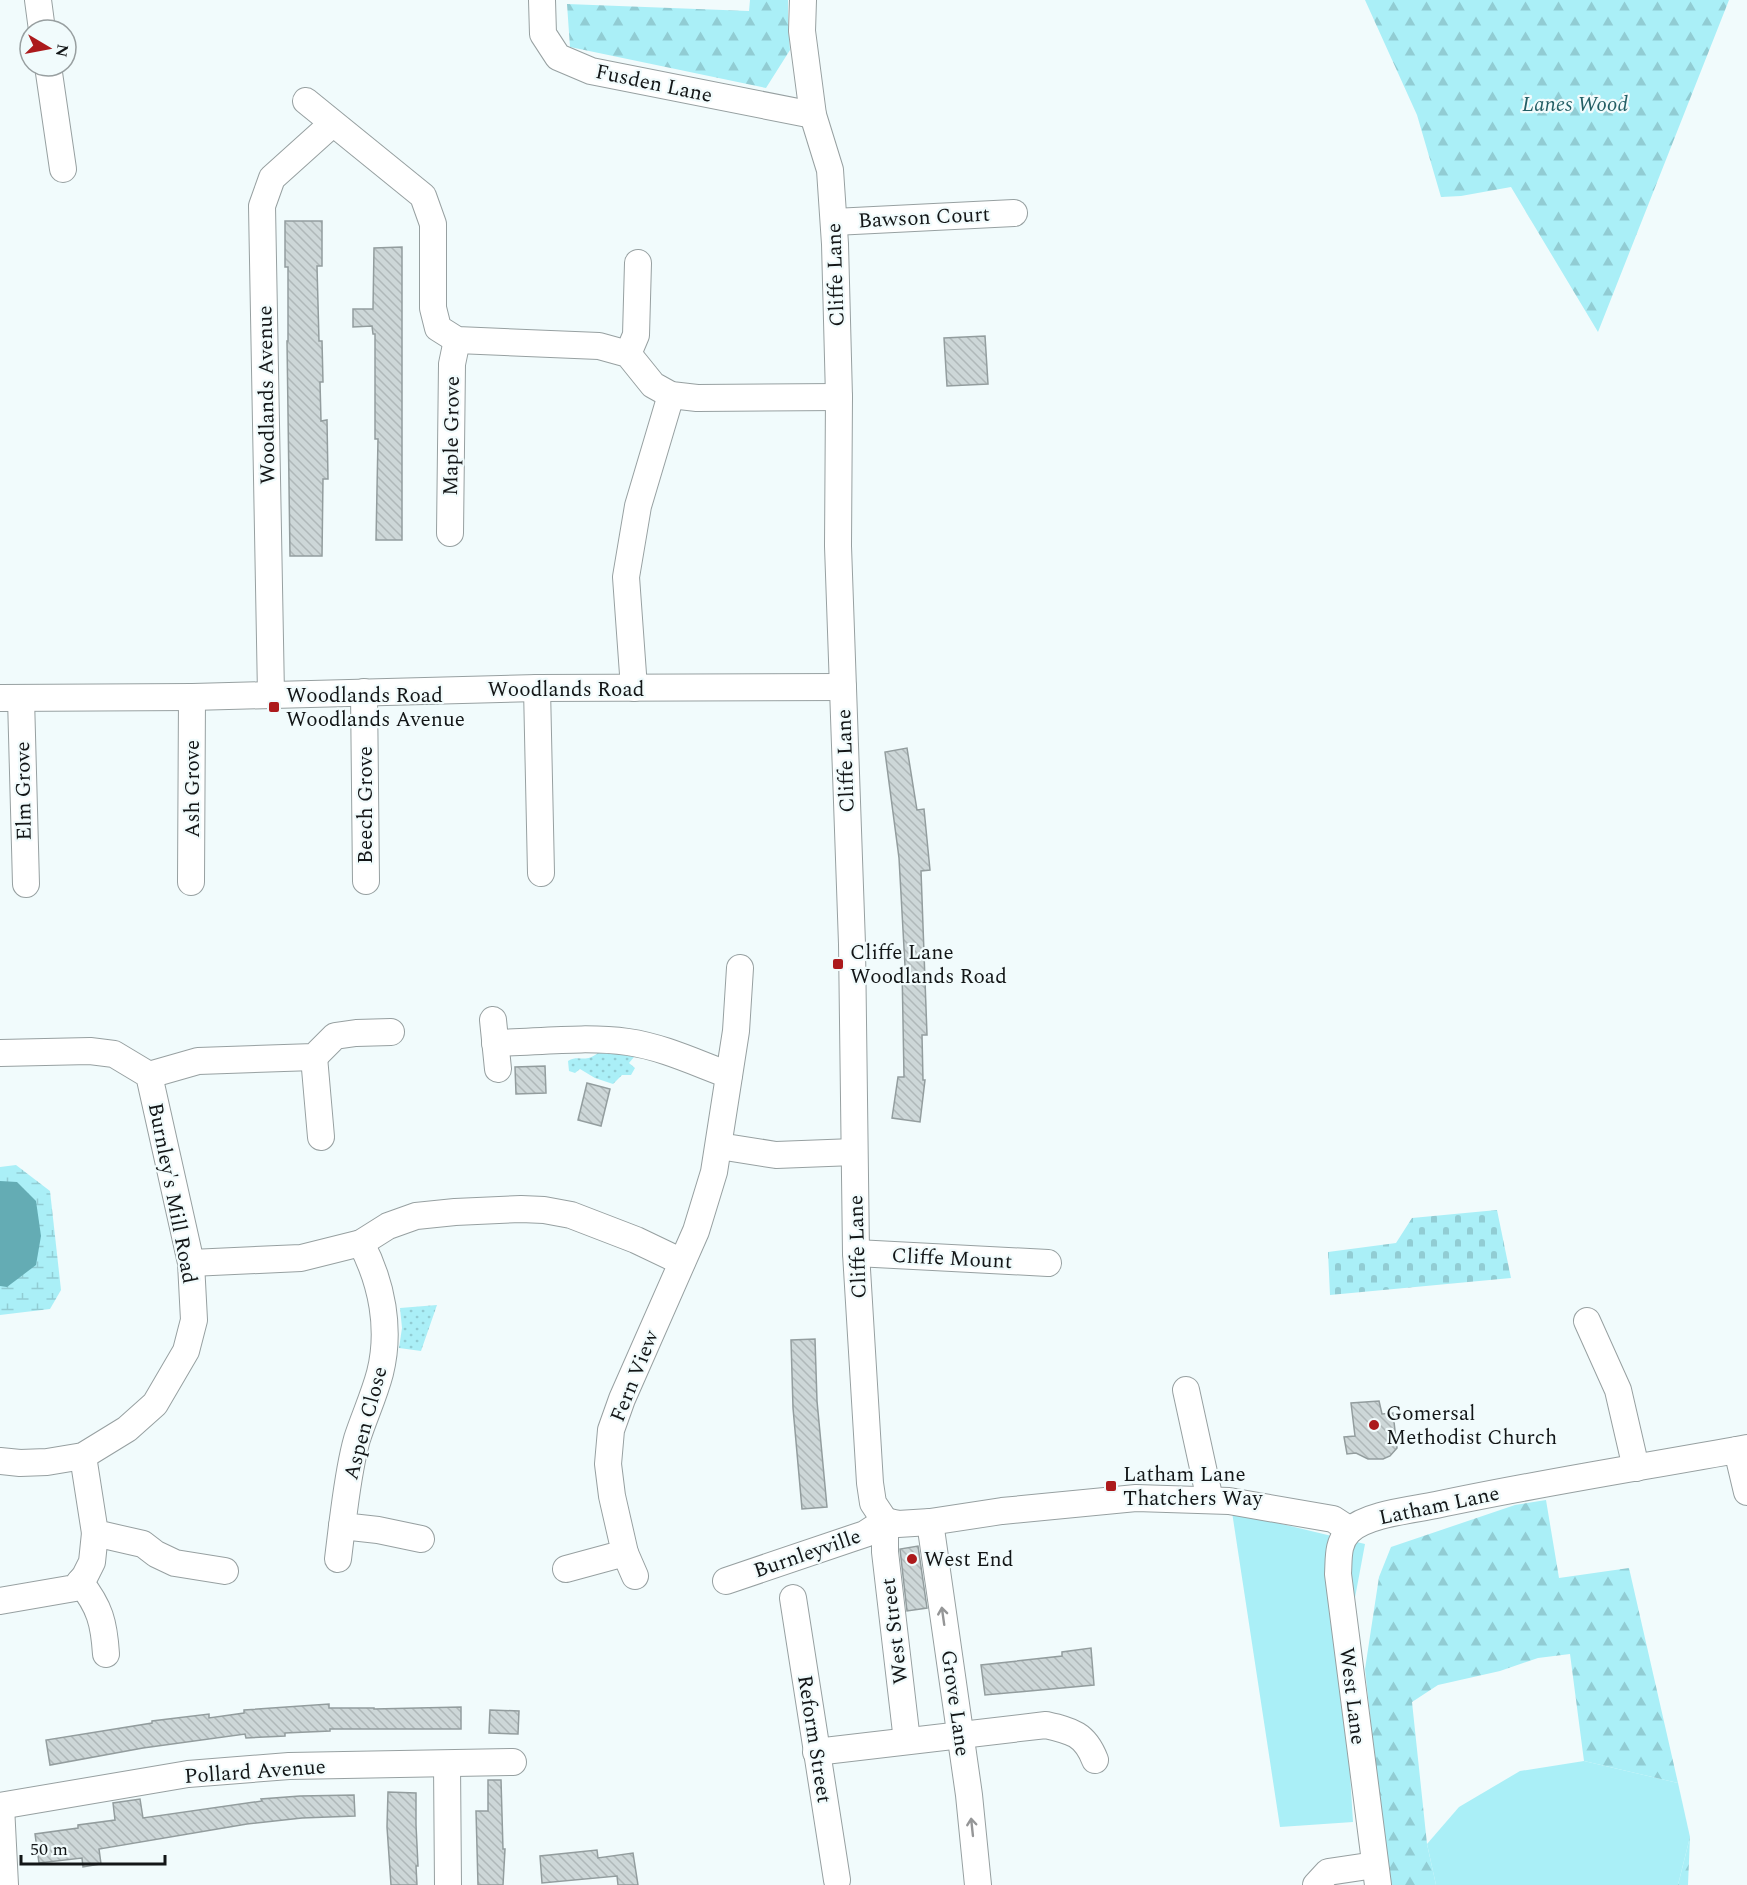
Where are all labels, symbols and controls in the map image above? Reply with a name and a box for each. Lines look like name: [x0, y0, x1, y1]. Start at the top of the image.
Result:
north arrow: [18, 18, 78, 78]
text: N: [49, 42, 75, 59]
street label: Fusden Lane: [592, 56, 715, 112]
park label: Lanes Wood: [1522, 89, 1628, 121]
street label: Bawson Court: [857, 199, 991, 237]
street label: Cliffe Lane: [818, 223, 854, 327]
street label: Woodlands Avenue: [249, 305, 285, 485]
street label: Maple Grove: [435, 376, 469, 496]
street label: Woodlands Road: [488, 674, 644, 706]
place label: Woodlands Road Woodlands Avenue: [286, 680, 465, 736]
marker: Woodlands Road Woodlands Avenue: [267, 700, 281, 714]
street label: Cliffe Lane: [828, 709, 864, 813]
street label: Ash Grove: [177, 740, 209, 838]
street label: Elm Grove: [7, 741, 41, 841]
street label: Beech Grove: [350, 746, 382, 864]
place label: Cliffe Lane Woodlands Road: [850, 937, 1007, 993]
marker: Cliffe Lane Woodlands Road: [831, 957, 845, 971]
street label: Burnley's Mill Road: [139, 1100, 205, 1286]
street label: Cliffe Lane: [840, 1195, 876, 1299]
street label: Cliffe Mount: [891, 1240, 1013, 1278]
street label: Fern View: [602, 1325, 668, 1427]
street label: Aspen Close: [335, 1363, 396, 1484]
place label: Gomersal Methodist Church: [1386, 1398, 1557, 1454]
marker: Gomersal Methodist Church: [1367, 1418, 1381, 1432]
place label: Latham Lane Thatchers Way: [1123, 1459, 1263, 1515]
street label: Latham Lane: [1376, 1478, 1502, 1534]
marker: Latham Lane Thatchers Way: [1104, 1479, 1118, 1493]
street label: Burnleyville: [749, 1521, 865, 1587]
place label: West End: [924, 1544, 1014, 1576]
marker: West End: [905, 1552, 919, 1566]
street label: West Street: [873, 1576, 917, 1686]
one-way arrow: [938, 1606, 949, 1626]
street label: West Lane: [1330, 1646, 1374, 1747]
street label: Grove Lane: [932, 1648, 978, 1758]
street label: Reform Street: [788, 1673, 840, 1806]
street label: Pollard Avenue: [183, 1751, 327, 1793]
one-way arrow: [966, 1817, 977, 1837]
scale bar: [21, 1828, 165, 1866]
text: 50 m: [30, 1836, 68, 1863]

